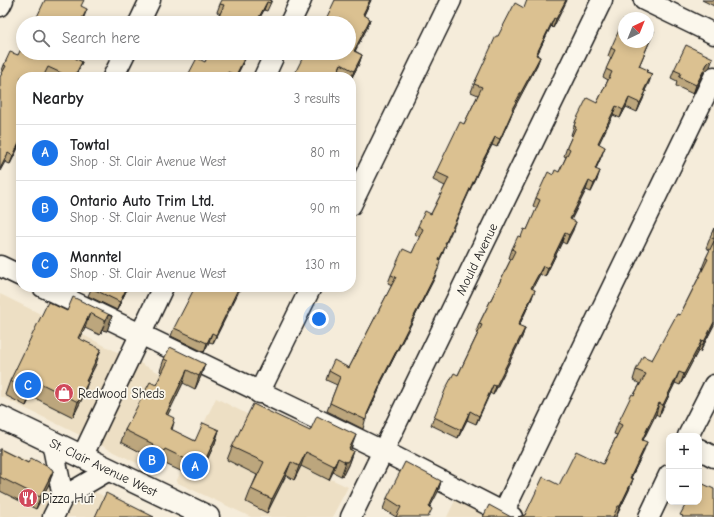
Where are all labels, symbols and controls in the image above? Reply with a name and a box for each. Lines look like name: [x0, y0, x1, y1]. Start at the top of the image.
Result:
north arrow: [618, 12, 654, 48]
search box: [16, 16, 356, 60]
icon: search: [30, 27, 52, 49]
text: Search here: [62, 29, 140, 47]
text: Nearby: [32, 89, 83, 108]
text: 3 results: [294, 91, 340, 106]
text: Towtal: [70, 136, 109, 154]
text: A: [41, 145, 49, 160]
text: 80 m: [310, 145, 340, 160]
text: Shop · St. Clair Avenue West: [70, 154, 226, 169]
text: Ontario Auto Trim Ltd.: [70, 192, 214, 210]
text: B: [41, 201, 49, 216]
text: 90 m: [310, 201, 340, 216]
text: Shop · St. Clair Avenue West: [70, 210, 226, 225]
street label: Mould Avenue: [453, 220, 500, 297]
text: Manntel: [70, 248, 121, 266]
text: C: [41, 257, 49, 272]
text: 130 m: [305, 257, 340, 272]
text: Shop · St. Clair Avenue West: [70, 266, 226, 281]
your location: [309, 309, 329, 329]
pin: C: [15, 370, 41, 400]
shop icon: Redwood Sheds: [53, 382, 75, 404]
place label: Redwood Sheds: [78, 386, 164, 401]
map controls: [666, 433, 702, 505]
button: +: [666, 433, 702, 469]
street label: St. Clair Avenue West: [48, 435, 161, 500]
pin: B: [139, 445, 165, 475]
pin: A: [182, 451, 208, 481]
button: −: [666, 469, 702, 505]
restaurant icon: Pizza Hut: [17, 487, 39, 509]
place label: Pizza Hut: [42, 491, 95, 506]

